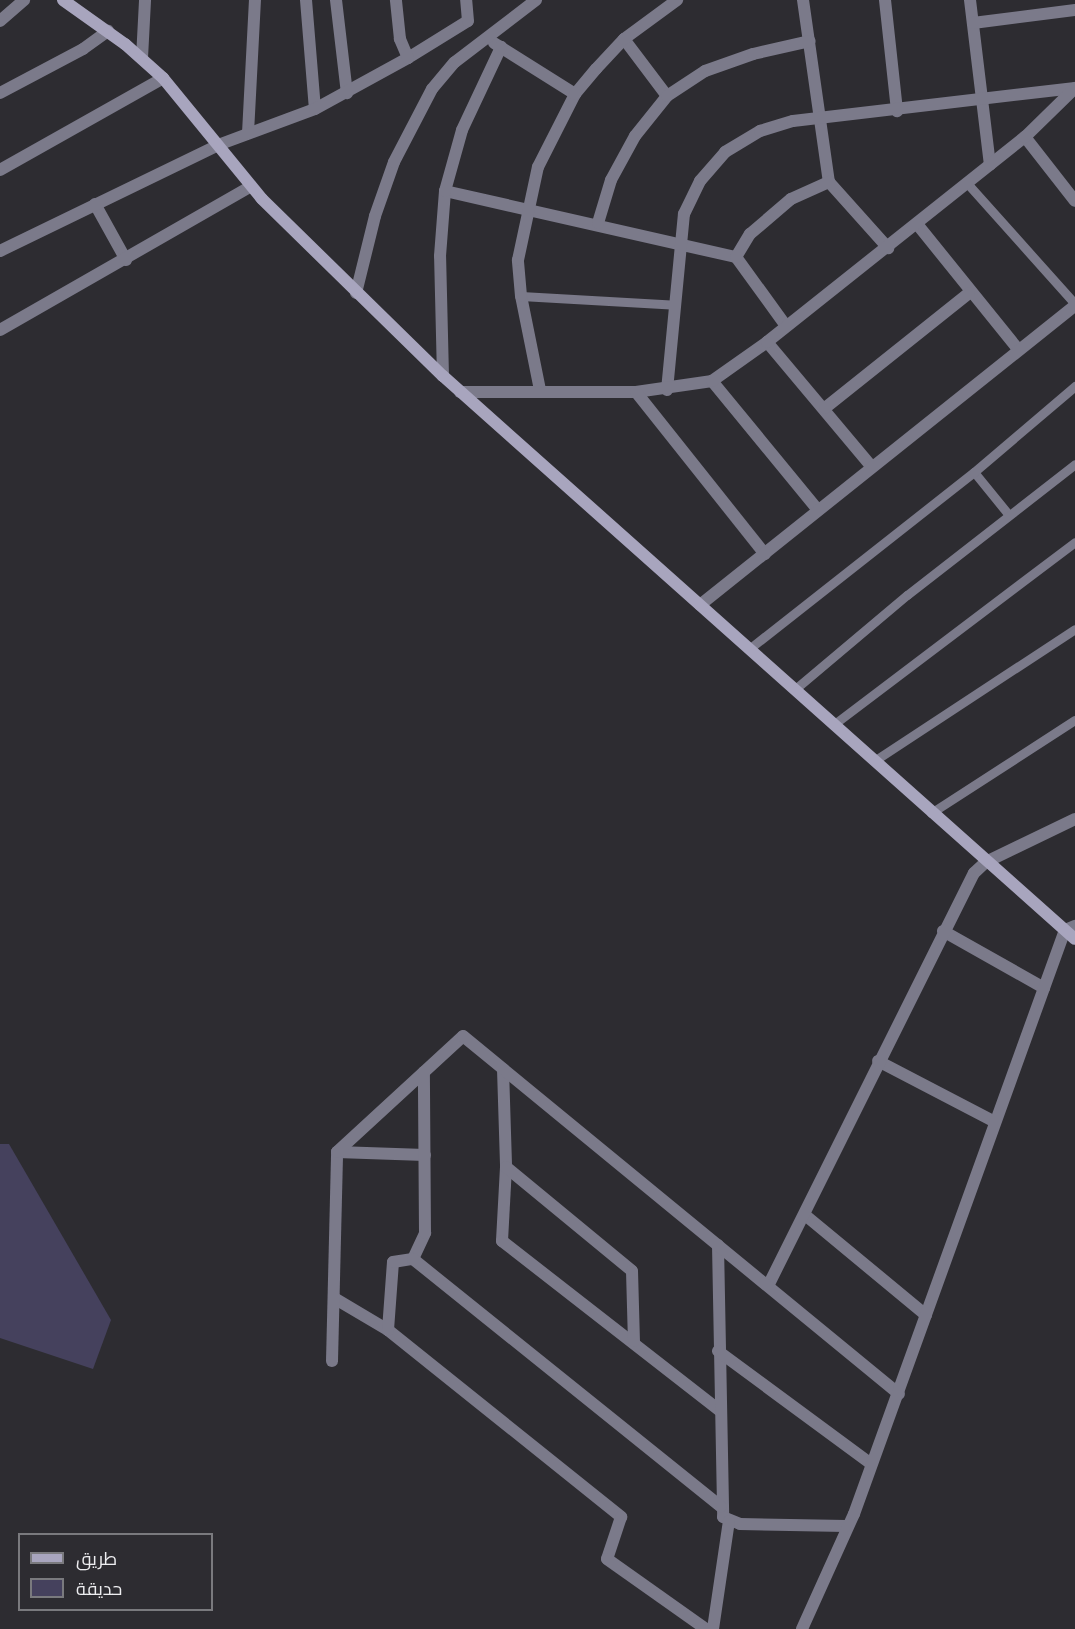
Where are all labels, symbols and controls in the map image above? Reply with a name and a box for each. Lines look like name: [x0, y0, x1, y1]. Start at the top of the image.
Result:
legend: [18, 1533, 213, 1611]
text: طريق: [76, 1547, 117, 1570]
text: حديقة: [76, 1577, 122, 1600]

